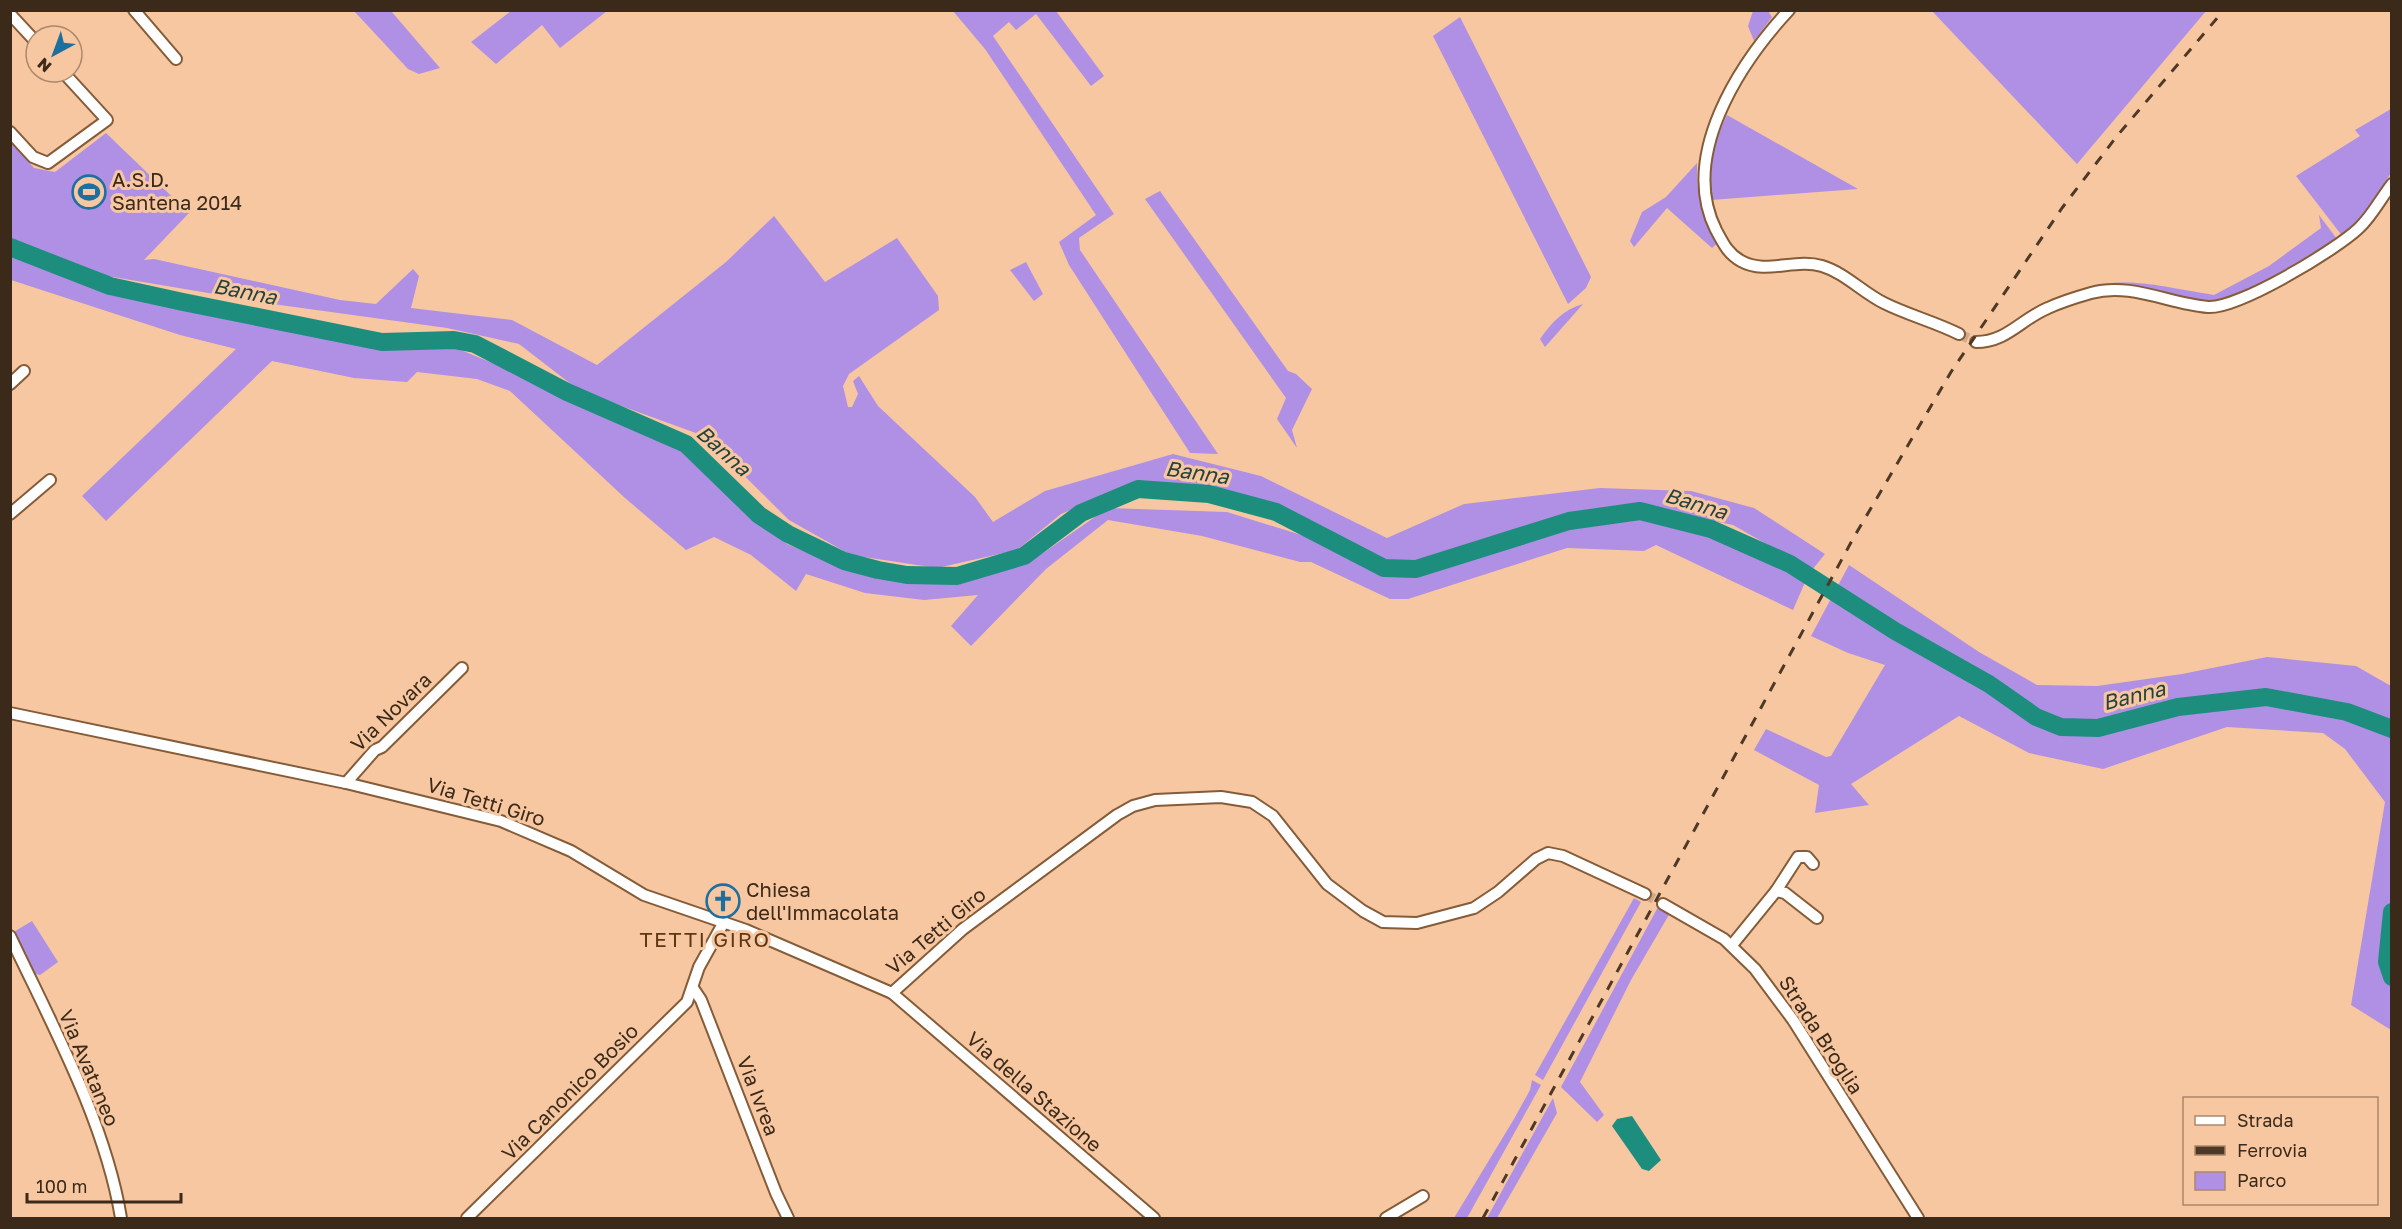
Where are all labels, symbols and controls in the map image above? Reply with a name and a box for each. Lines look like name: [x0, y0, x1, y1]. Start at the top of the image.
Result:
north arrow: [24, 24, 84, 84]
text: N: [33, 54, 55, 77]
place label: A.S.D. Santena 2014: [112, 167, 242, 214]
sports icon: A.S.D. Santena 2014: [71, 174, 107, 210]
water label: Banna: [211, 272, 280, 310]
water label: Banna: [691, 419, 757, 482]
water label: Banna: [1164, 455, 1232, 489]
water label: Banna: [1662, 481, 1732, 525]
street label: Via Novara: [345, 667, 436, 756]
water label: Banna: [2100, 674, 2169, 715]
street label: Via Tetti Giro: [424, 772, 548, 830]
place label: Chiesa dell'Immacolata: [746, 877, 899, 924]
street label: Via Tetti Giro: [881, 882, 990, 979]
church icon: Chiesa dell'Immacolata: [705, 883, 741, 919]
district label: TETTI GIRO: [640, 926, 770, 952]
street label: Strada Broglia: [1775, 971, 1869, 1098]
street label: Via Avataneo: [55, 1006, 125, 1129]
street label: Via Canonico Bosio: [496, 1018, 643, 1165]
street label: Via della Stazione: [962, 1026, 1107, 1156]
street label: Via Ivrea: [733, 1053, 785, 1139]
legend: [2183, 1097, 2378, 1205]
text: Strada: [2237, 1109, 2294, 1131]
text: Ferrovia: [2237, 1139, 2307, 1161]
scale bar: [27, 1166, 182, 1204]
text: Parco: [2237, 1169, 2286, 1191]
text: 100 m: [36, 1175, 87, 1197]

